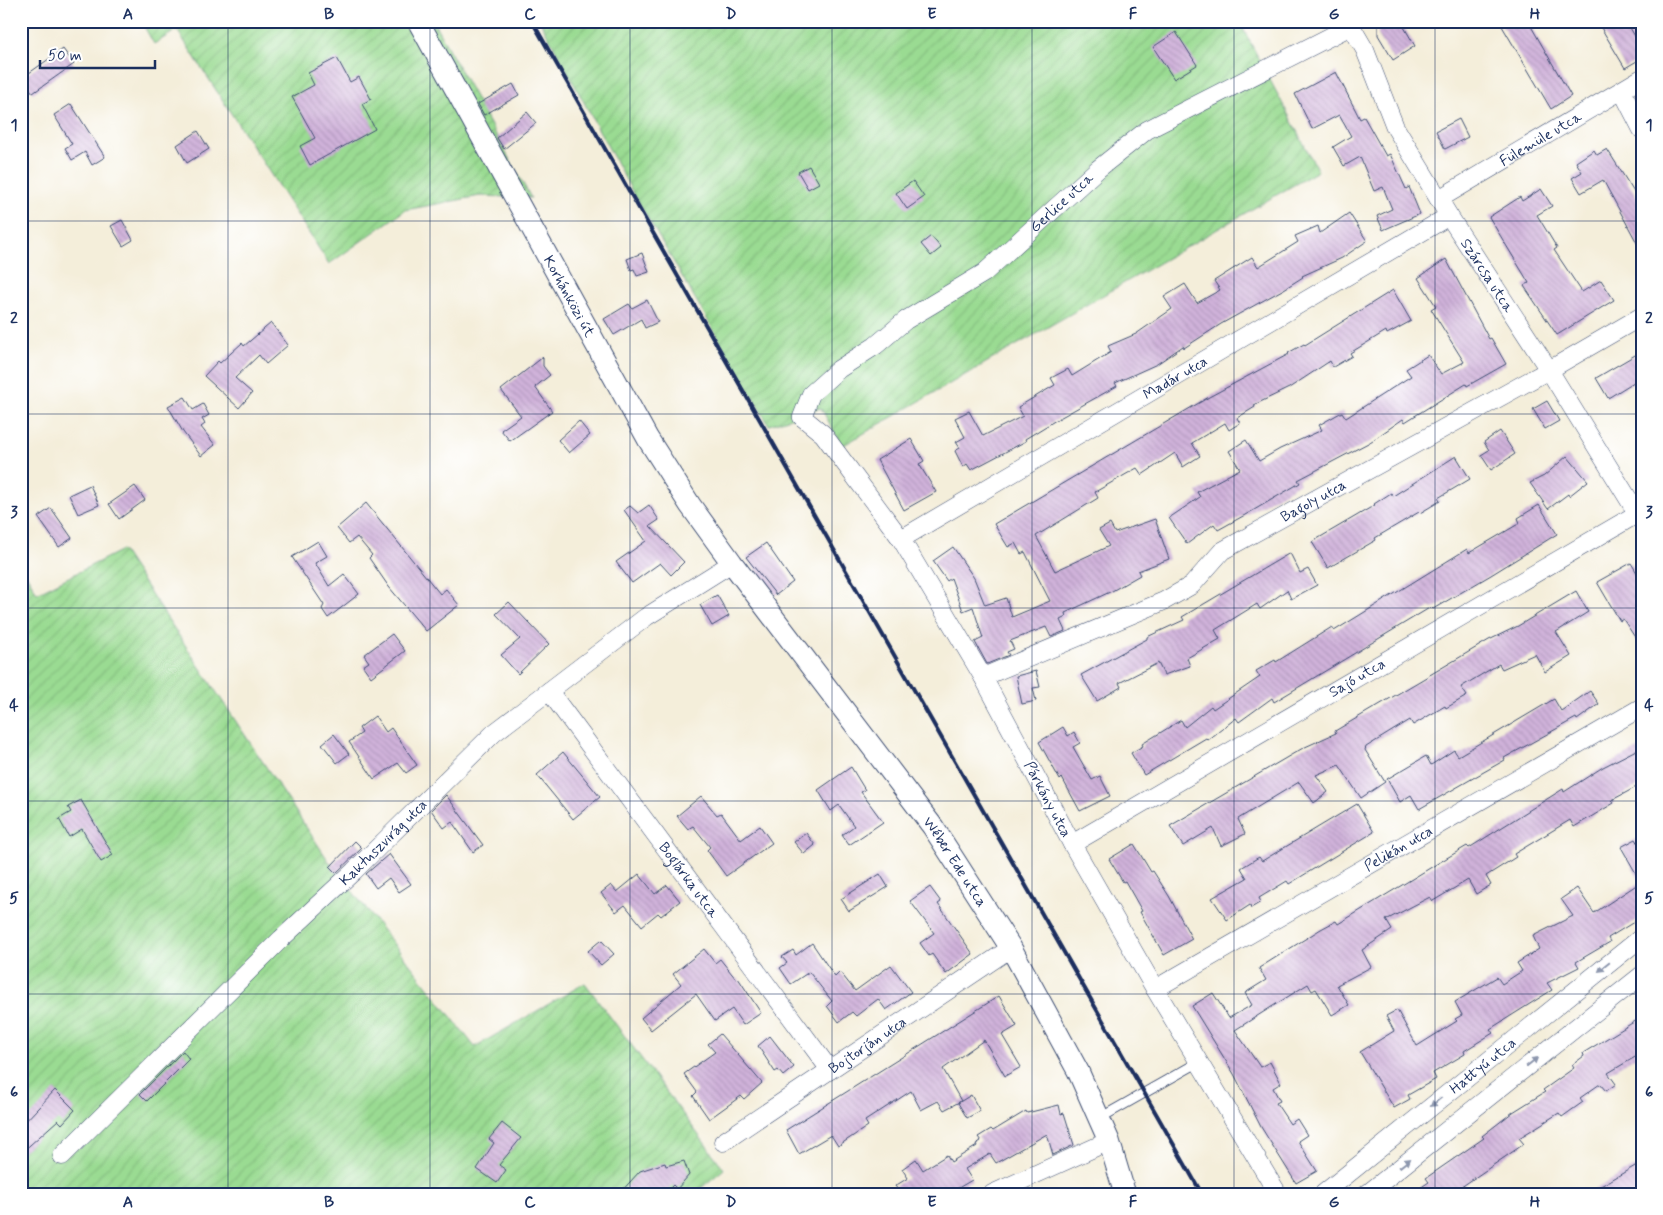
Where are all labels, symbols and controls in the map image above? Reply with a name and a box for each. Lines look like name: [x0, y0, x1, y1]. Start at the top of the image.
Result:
text: A: [123, 4, 133, 25]
text: B: [324, 4, 334, 25]
text: C: [524, 4, 536, 25]
text: D: [725, 4, 737, 25]
text: E: [927, 4, 937, 25]
text: F: [1129, 4, 1138, 25]
text: G: [1329, 4, 1340, 25]
text: H: [1530, 4, 1541, 25]
scale bar: [40, 38, 155, 70]
text: 50 m: [48, 46, 82, 66]
street label: Fülemüle utca: [1496, 107, 1586, 172]
text: 1: [10, 115, 18, 136]
text: 1: [1645, 115, 1653, 136]
street label: Gerlice utca: [1026, 168, 1099, 237]
street label: Szárcsa utca: [1455, 235, 1518, 317]
street label: Korhánközi út: [538, 252, 599, 341]
text: 2: [10, 308, 18, 329]
text: 2: [1645, 308, 1653, 329]
street label: Madár utca: [1140, 352, 1211, 405]
street label: Bagoly utca: [1277, 475, 1350, 528]
text: 3: [10, 502, 18, 523]
text: 3: [1645, 502, 1653, 523]
street label: Sajó utca: [1326, 654, 1389, 703]
text: 4: [9, 695, 19, 716]
text: 4: [1644, 695, 1654, 716]
street label: Párkány utca: [1019, 758, 1076, 841]
street label: Kaktuszvirág utca: [336, 795, 432, 891]
street label: Wéber Ede utca: [918, 813, 991, 912]
street label: Pelikán utca: [1361, 821, 1437, 877]
street label: Boglárka utca: [653, 838, 723, 923]
text: 5: [9, 888, 19, 909]
text: 5: [1644, 888, 1654, 909]
one-way arrow: [1598, 962, 1611, 973]
street label: Bojtorján utca: [825, 1012, 911, 1079]
street label: Hattyú utca: [1446, 1033, 1521, 1099]
one-way arrow: [1525, 1057, 1538, 1068]
text: 6: [10, 1082, 18, 1103]
text: 6: [1645, 1082, 1653, 1103]
one-way arrow: [1430, 1097, 1443, 1108]
one-way arrow: [1398, 1158, 1411, 1169]
text: A: [123, 1192, 133, 1213]
text: B: [324, 1192, 334, 1213]
text: C: [524, 1192, 536, 1213]
text: D: [725, 1192, 737, 1213]
text: E: [927, 1192, 937, 1213]
text: F: [1129, 1192, 1138, 1213]
text: G: [1329, 1192, 1340, 1213]
text: H: [1530, 1192, 1541, 1213]

